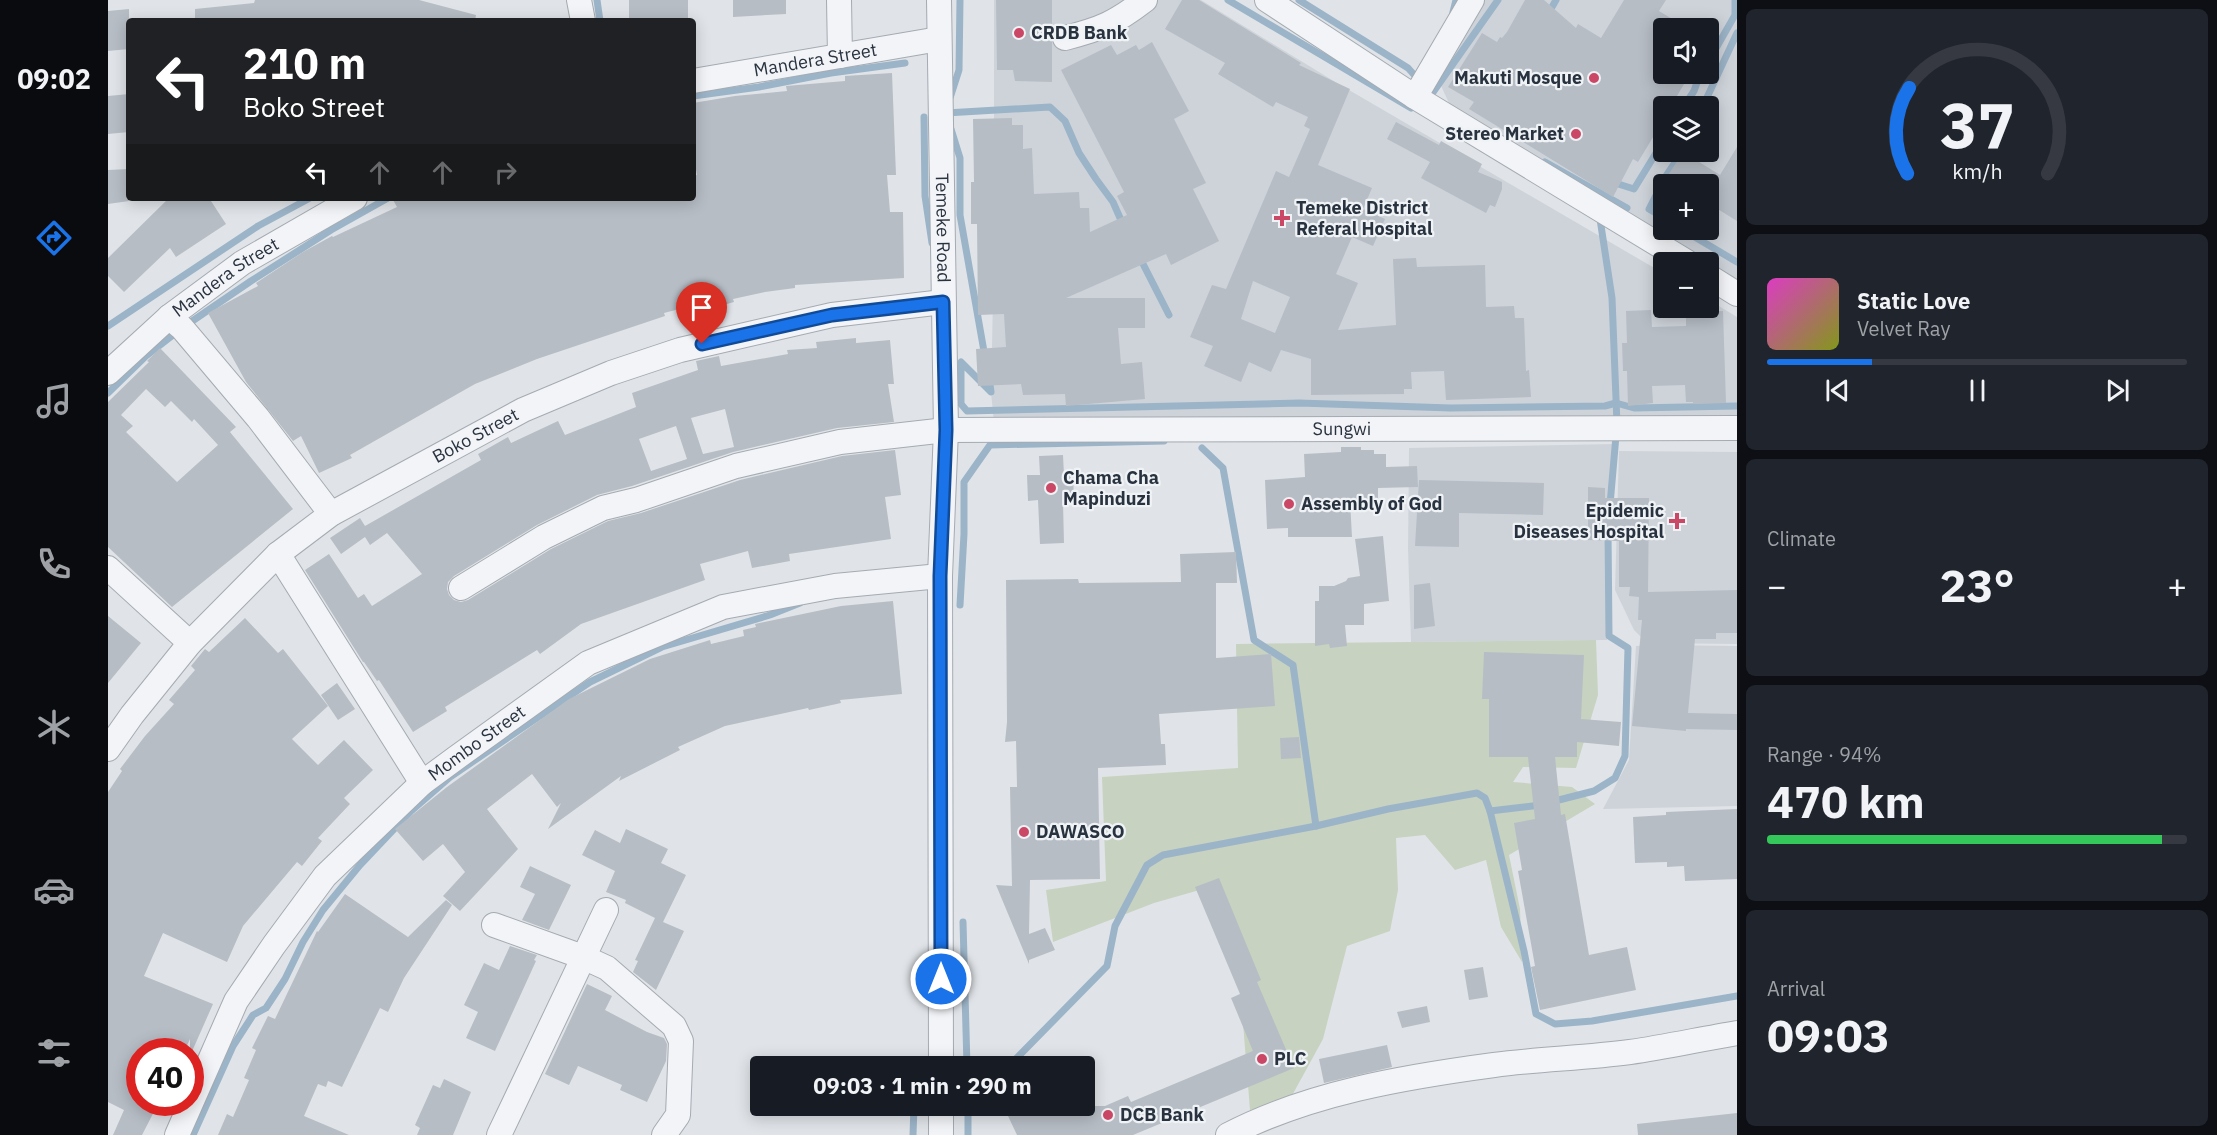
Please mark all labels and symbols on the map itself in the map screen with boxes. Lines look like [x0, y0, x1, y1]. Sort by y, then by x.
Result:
place label: CRDB Bank [1031, 21, 1128, 44]
marker: CRDB Bank [1012, 26, 1026, 40]
street label: Mandera Street [752, 38, 879, 81]
place label: Makuti Mosque [1454, 66, 1582, 89]
marker: Makuti Mosque [1587, 71, 1601, 85]
place label: Stereo Market [1445, 122, 1564, 145]
marker: Stereo Market [1569, 127, 1583, 141]
street label: Temeke Road [931, 173, 956, 283]
place label: Temeke District Referal Hospital [1296, 196, 1433, 240]
marker: Temeke District Referal Hospital [1273, 209, 1291, 227]
street label: Mandera Street [167, 232, 283, 322]
pin [676, 282, 727, 344]
street label: Boko Street [428, 403, 522, 468]
street label: Sungwi [1312, 417, 1371, 440]
place label: Chama Cha Mapinduzi [1063, 466, 1159, 510]
marker: Chama Cha Mapinduzi [1044, 481, 1058, 495]
place label: Assembly of God [1301, 492, 1443, 515]
marker: Assembly of God [1282, 497, 1296, 511]
place label: Epidemic Diseases Hospital [1513, 499, 1665, 543]
marker: Epidemic Diseases Hospital [1668, 512, 1686, 530]
street label: Mombo Street [423, 700, 530, 786]
place label: DAWASCO [1036, 820, 1125, 843]
marker: DAWASCO [1017, 825, 1031, 839]
position arrow [909, 947, 973, 1011]
speed limit sign: 40 [126, 1038, 204, 1116]
place label: PLC [1274, 1047, 1307, 1070]
marker: PLC [1255, 1052, 1269, 1066]
place label: DCB Bank [1120, 1103, 1204, 1126]
marker: DCB Bank [1101, 1108, 1115, 1122]

